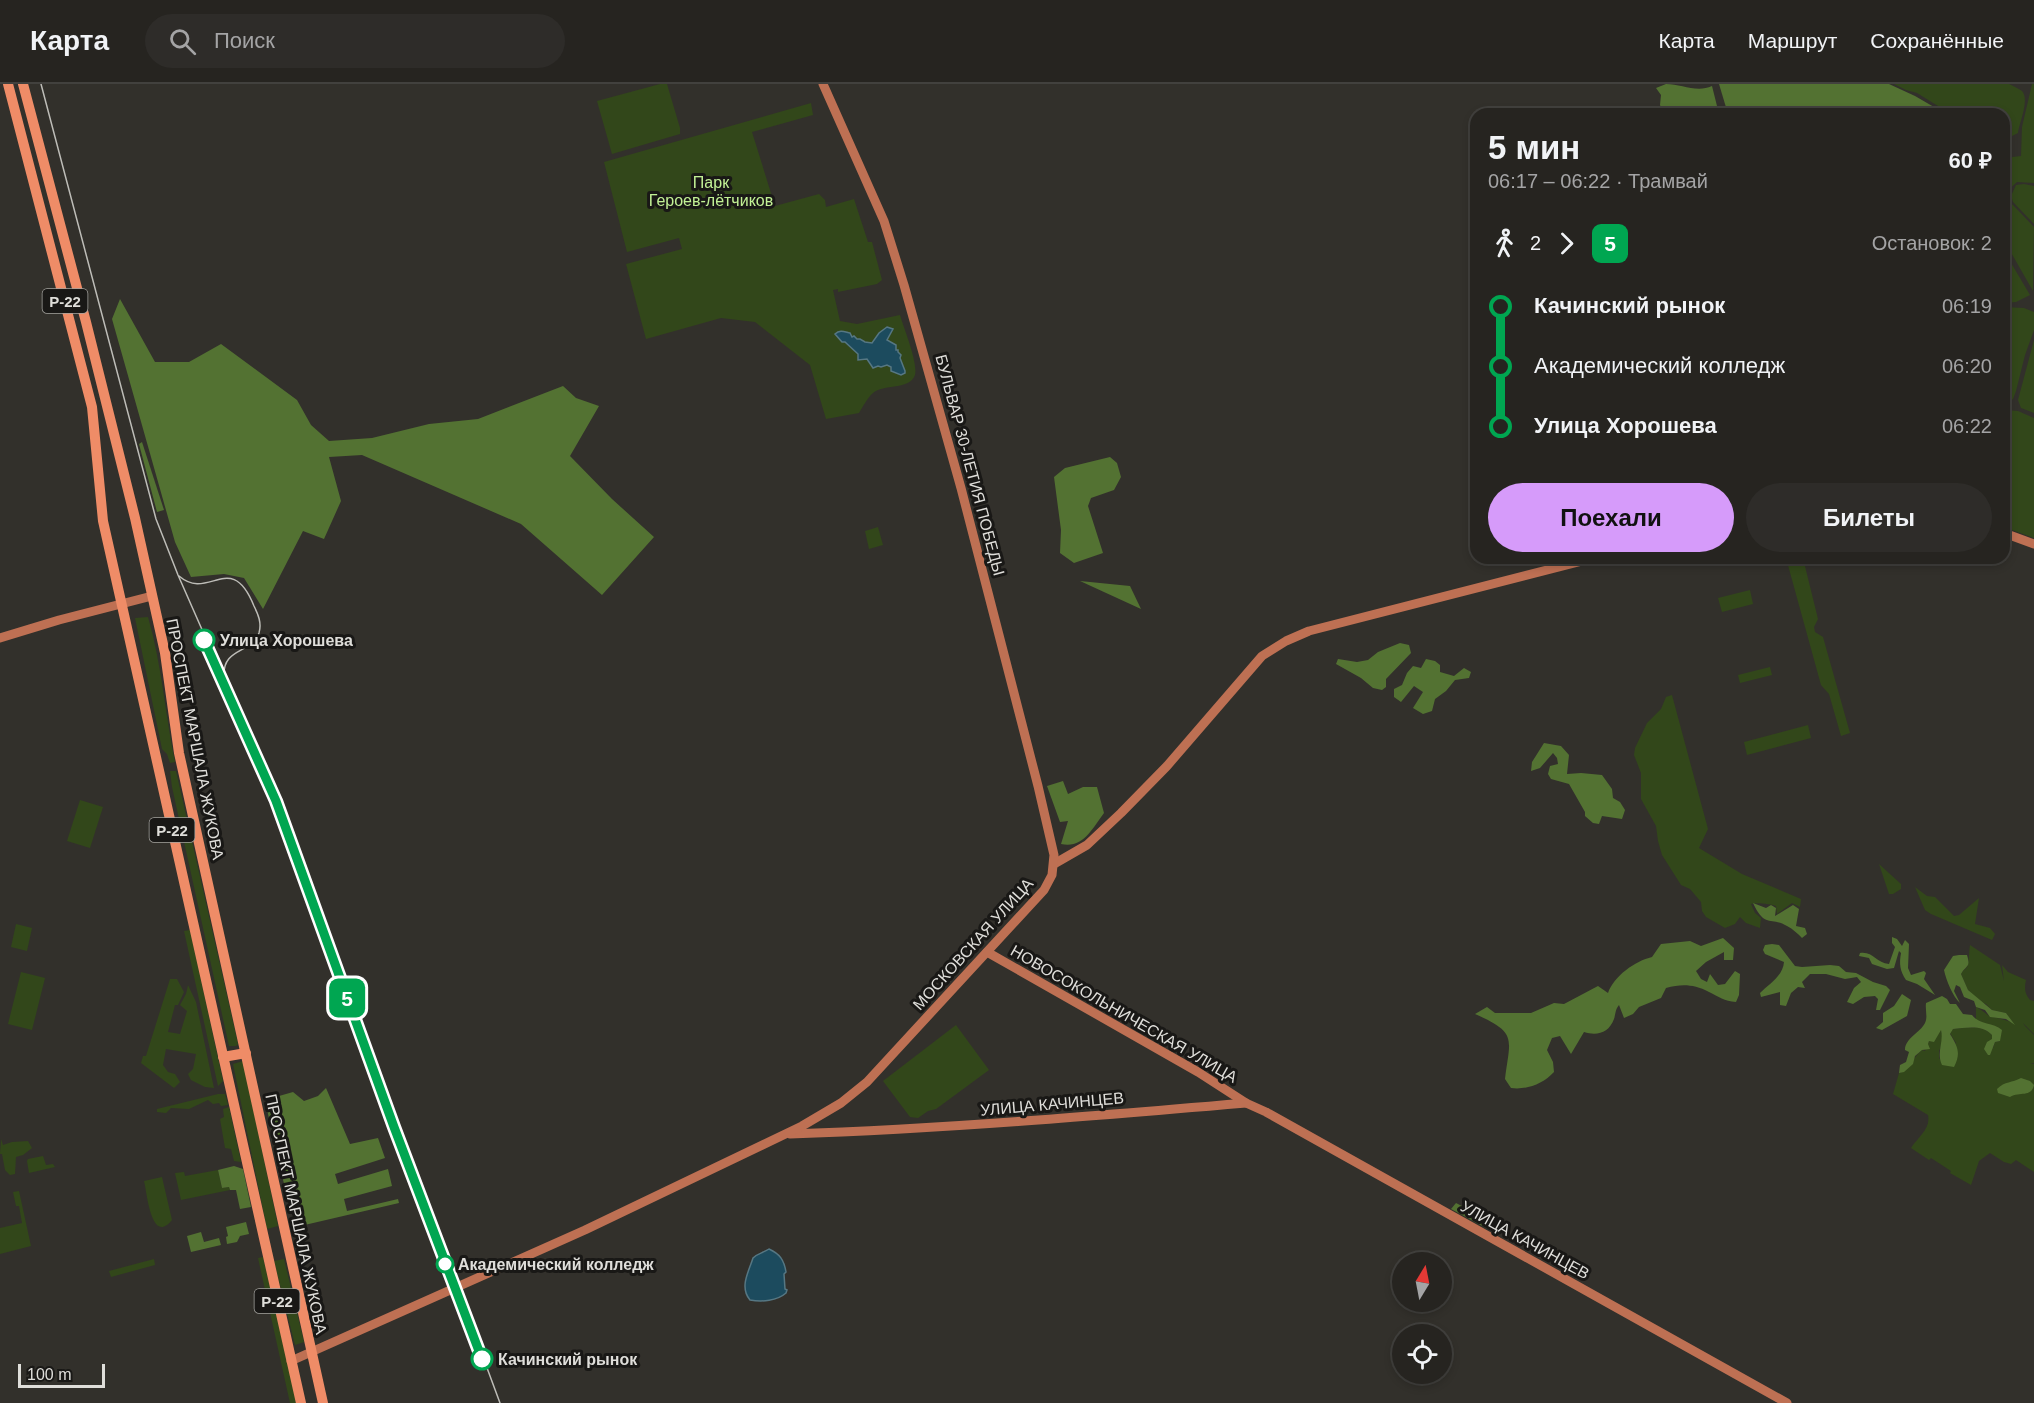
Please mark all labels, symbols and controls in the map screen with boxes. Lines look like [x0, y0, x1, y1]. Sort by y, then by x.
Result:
search box [145, 14, 565, 68]
text: Карта [30, 25, 109, 56]
icon: search [166, 25, 199, 58]
text: Поиск [214, 28, 275, 53]
text: Карта [1659, 29, 1715, 52]
text: Маршрут [1748, 29, 1837, 52]
text: Сохранённые [1870, 29, 2004, 52]
text: 5 мин [1488, 129, 1580, 166]
text: 60 ₽ [1949, 148, 1992, 173]
text: 06:17 – 06:22 · Трамвай [1488, 170, 1708, 192]
park label: Парк Героев-лётчиков [649, 174, 773, 209]
icon: walk [1488, 227, 1521, 260]
icon: forward [1550, 227, 1583, 260]
text: 2 [1530, 232, 1541, 254]
text: 5 [1604, 232, 1616, 255]
text: Остановок: 2 [1872, 232, 1992, 254]
road number: Р-22 [42, 289, 88, 313]
text: Качинский рынок [1534, 293, 1725, 318]
text: 06:19 [1942, 295, 1992, 317]
street label: БУЛЬВАР 30-ЛЕТИЯ ПОБЕДЫ [932, 352, 1008, 578]
text: Академический колледж [1534, 353, 1785, 378]
text: 06:20 [1942, 355, 1992, 377]
text: Улица Хорошева [1534, 413, 1717, 438]
text: 06:22 [1942, 415, 1992, 437]
button: Поехали [1488, 483, 1734, 552]
button: Билеты [1746, 483, 1992, 552]
street label: ПРОСПЕКТ МАРШАЛА ЖУКОВА [163, 617, 227, 861]
marker: Улица Хорошева [193, 629, 215, 651]
place label: Улица Хорошева [220, 632, 353, 649]
road number: Р-22 [150, 818, 195, 842]
street label: МОСКОВСКАЯ УЛИЦА [910, 875, 1037, 1013]
street label: НОВОСОКОЛЬНИЧЕСКАЯ УЛИЦА [1008, 942, 1241, 1086]
line badge: 5 [328, 978, 366, 1018]
text: 5 [341, 987, 353, 1010]
street label: УЛИЦА КАЧИНЦЕВ [979, 1089, 1125, 1119]
street label: ПРОСПЕКТ МАРШАЛА ЖУКОВА [262, 1092, 330, 1336]
street label: УЛИЦА КАЧИНЦЕВ [1458, 1198, 1592, 1282]
north arrow [1392, 1252, 1452, 1312]
map controls [1392, 1252, 1452, 1384]
marker: Академический колледж [436, 1255, 454, 1273]
place label: Академический колледж [458, 1256, 654, 1273]
road number: Р-22 [254, 1289, 300, 1313]
button: locate [1392, 1324, 1452, 1384]
marker: Качинский рынок [471, 1348, 493, 1370]
place label: Качинский рынок [498, 1351, 638, 1368]
scale bar [18, 1361, 105, 1388]
text: 100 m [27, 1366, 71, 1383]

